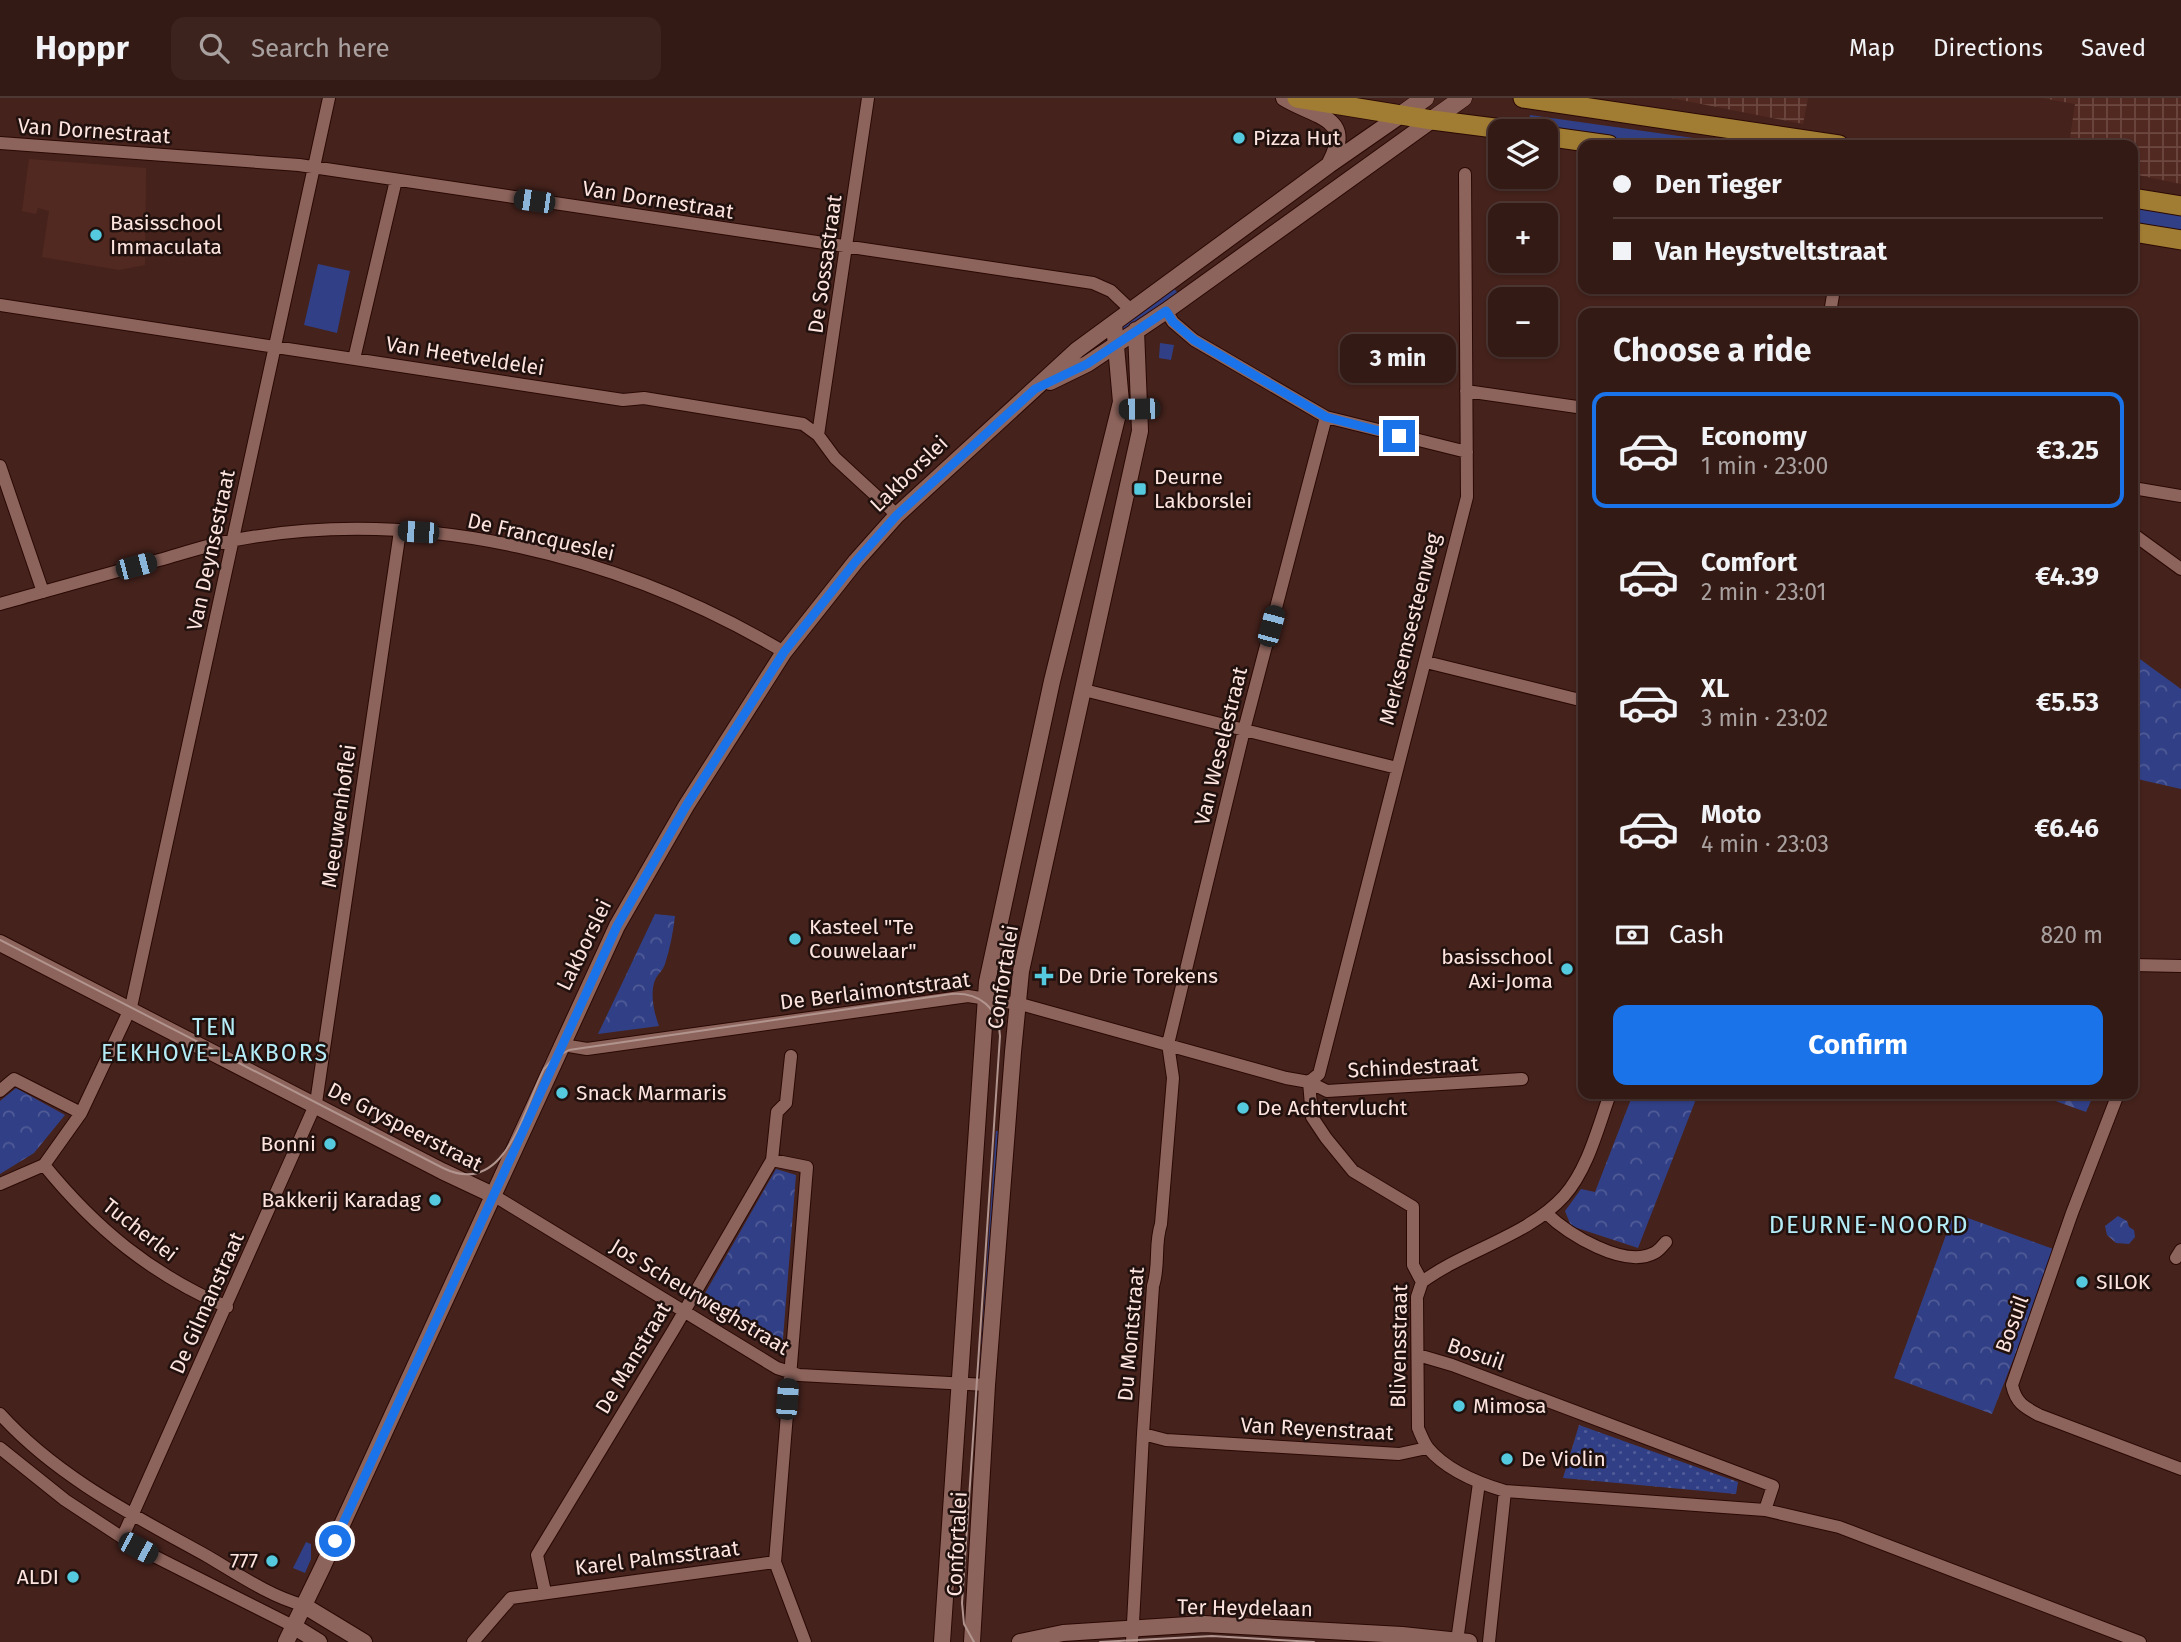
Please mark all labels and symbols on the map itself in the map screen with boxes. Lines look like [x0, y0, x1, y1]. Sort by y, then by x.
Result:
street label: Van Dornestraat [17, 113, 172, 149]
place label: Pizza Hut [1253, 125, 1341, 151]
marker: Pizza Hut [1231, 130, 1247, 146]
street label: Van Dornestraat [580, 175, 736, 225]
car [512, 188, 557, 214]
street label: De Sossastraat [802, 193, 848, 335]
place label: Basisschool Immaculata [110, 210, 222, 260]
marker: Basisschool Immaculata [88, 227, 104, 243]
street label: Van Heetveldelei [384, 331, 546, 381]
callout: 3 min [1341, 334, 1457, 384]
car [1118, 398, 1161, 420]
route end [1383, 420, 1415, 452]
street label: Lakborslei [865, 431, 953, 517]
place label: Deurne Lakborslei [1154, 464, 1252, 514]
street label: Van Deynsestraat [181, 467, 241, 633]
marker: Deurne Lakborslei [1132, 481, 1148, 497]
street label: De Francqueslei [465, 507, 617, 567]
car [397, 520, 440, 544]
street label: Merksemsesteenweg [1374, 530, 1446, 728]
car [113, 550, 160, 582]
car [1256, 603, 1287, 649]
street label: Van Weselestraat [1189, 664, 1253, 828]
street label: Meeuwenhoflei [316, 743, 362, 889]
street label: Lakborslei [551, 895, 617, 995]
place label: Kasteel "Te Couwelaar" [809, 914, 917, 964]
street label: Confortalei [982, 923, 1024, 1031]
marker: Kasteel "Te Couwelaar" [787, 931, 803, 947]
place label: basisschool Axi-Joma [1441, 944, 1553, 994]
marker: basisschool Axi-Joma [1559, 961, 1575, 977]
place label: De Drie Torekens [1058, 963, 1218, 989]
street label: De Berlaimontstraat [778, 966, 972, 1016]
marker: De Drie Torekens [1036, 968, 1052, 984]
district label: TEN EEKHOVE-LAKBORS [101, 1013, 329, 1067]
street label: Schindestraat [1347, 1051, 1480, 1083]
street label: De Gryspeerstraat [323, 1077, 487, 1177]
place label: Snack Marmaris [576, 1080, 727, 1106]
marker: Snack Marmaris [554, 1085, 570, 1101]
place label: De Achtervlucht [1257, 1095, 1408, 1121]
marker: De Achtervlucht [1235, 1100, 1251, 1116]
place label: Bonni [260, 1131, 316, 1157]
marker: Bonni [322, 1136, 338, 1152]
place label: Bakkerij Karadag [261, 1187, 421, 1213]
marker: Bakkerij Karadag [427, 1192, 443, 1208]
street label: Tucherlei [97, 1193, 183, 1267]
district label: DEURNE-NOORD [1769, 1211, 1969, 1239]
street label: De Gilmanstraat [164, 1228, 250, 1378]
street label: Jos Scheurweghstraat [606, 1233, 795, 1361]
street label: Du Montstraat [1112, 1265, 1150, 1402]
place label: SILOK [2096, 1269, 2151, 1295]
marker: SILOK [2074, 1274, 2090, 1290]
street label: Blivensstraat [1385, 1284, 1413, 1408]
street label: Bosuil [1990, 1292, 2034, 1356]
street label: De Manstraat [589, 1297, 677, 1419]
street label: Bosuil [1444, 1332, 1508, 1376]
car [776, 1377, 799, 1421]
place label: Mimosa [1473, 1393, 1547, 1419]
marker: Mimosa [1451, 1398, 1467, 1414]
street label: Van Reyenstraat [1240, 1412, 1394, 1446]
place label: De Violin [1521, 1446, 1606, 1472]
marker: De Violin [1499, 1451, 1515, 1467]
street label: Confortalei [941, 1491, 973, 1597]
route start [319, 1525, 351, 1557]
car [115, 1529, 162, 1567]
street label: Karel Palmsstraat [573, 1535, 741, 1581]
place label: 777 [230, 1548, 258, 1574]
marker: 777 [264, 1553, 280, 1569]
place label: ALDI [17, 1564, 59, 1590]
marker: ALDI [65, 1569, 81, 1585]
street label: Ter Heydelaan [1177, 1594, 1313, 1622]

